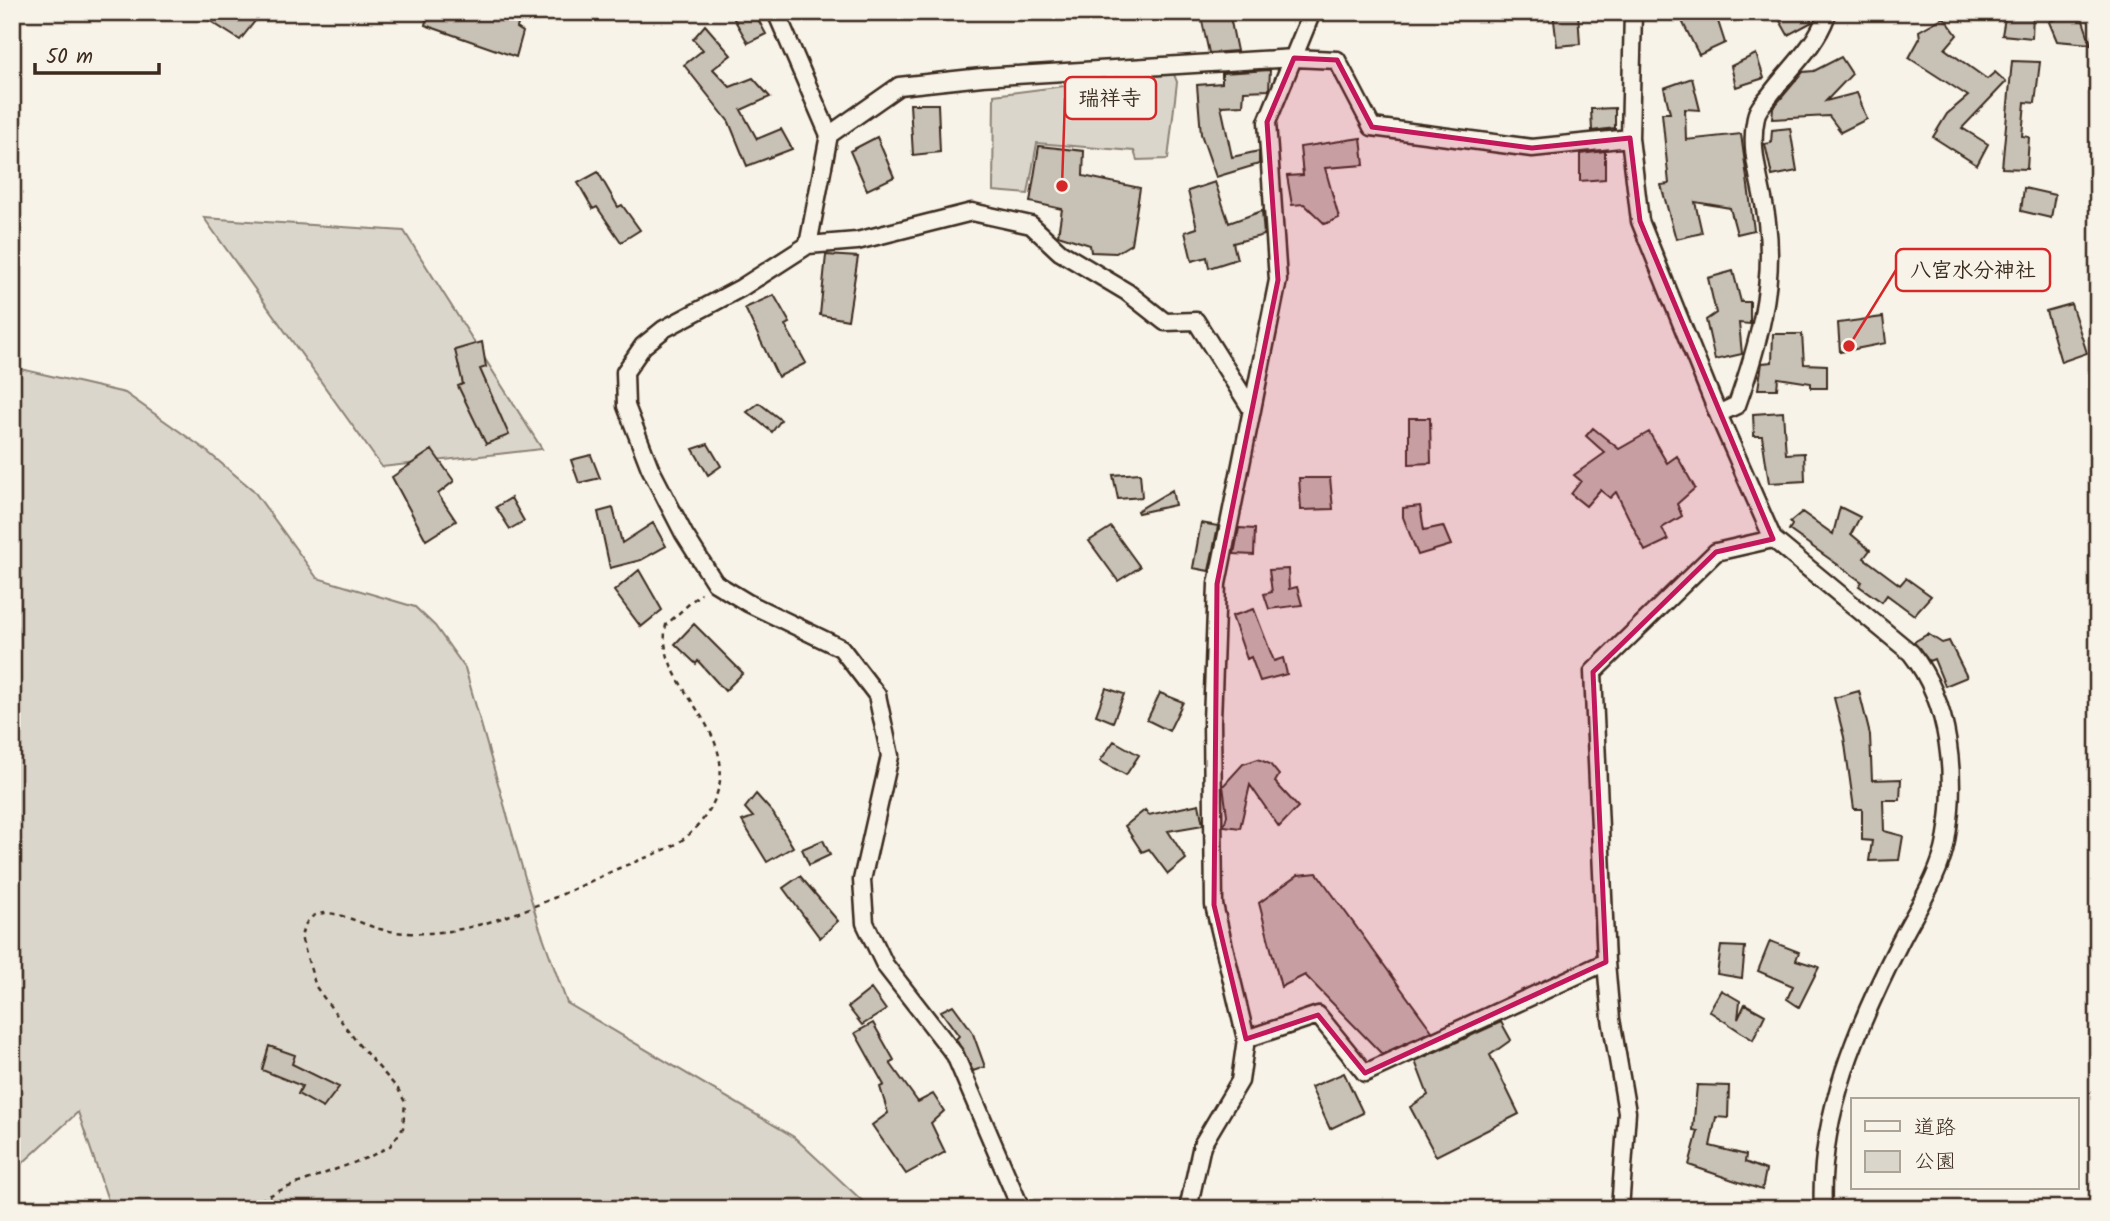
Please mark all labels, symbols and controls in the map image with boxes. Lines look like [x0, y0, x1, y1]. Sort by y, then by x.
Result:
scale bar [35, 32, 159, 76]
text: 50 m [46, 41, 93, 74]
callout: 瑞祥寺 [1065, 77, 1156, 119]
text: 瑞祥寺 [1079, 83, 1142, 116]
callout: 八宮水分神社 [1896, 249, 2050, 291]
text: 八宮水分神社 [1910, 255, 2036, 288]
legend [1851, 1098, 2078, 1190]
text: 道路 [1914, 1112, 1956, 1145]
text: 公園 [1914, 1146, 1956, 1179]

